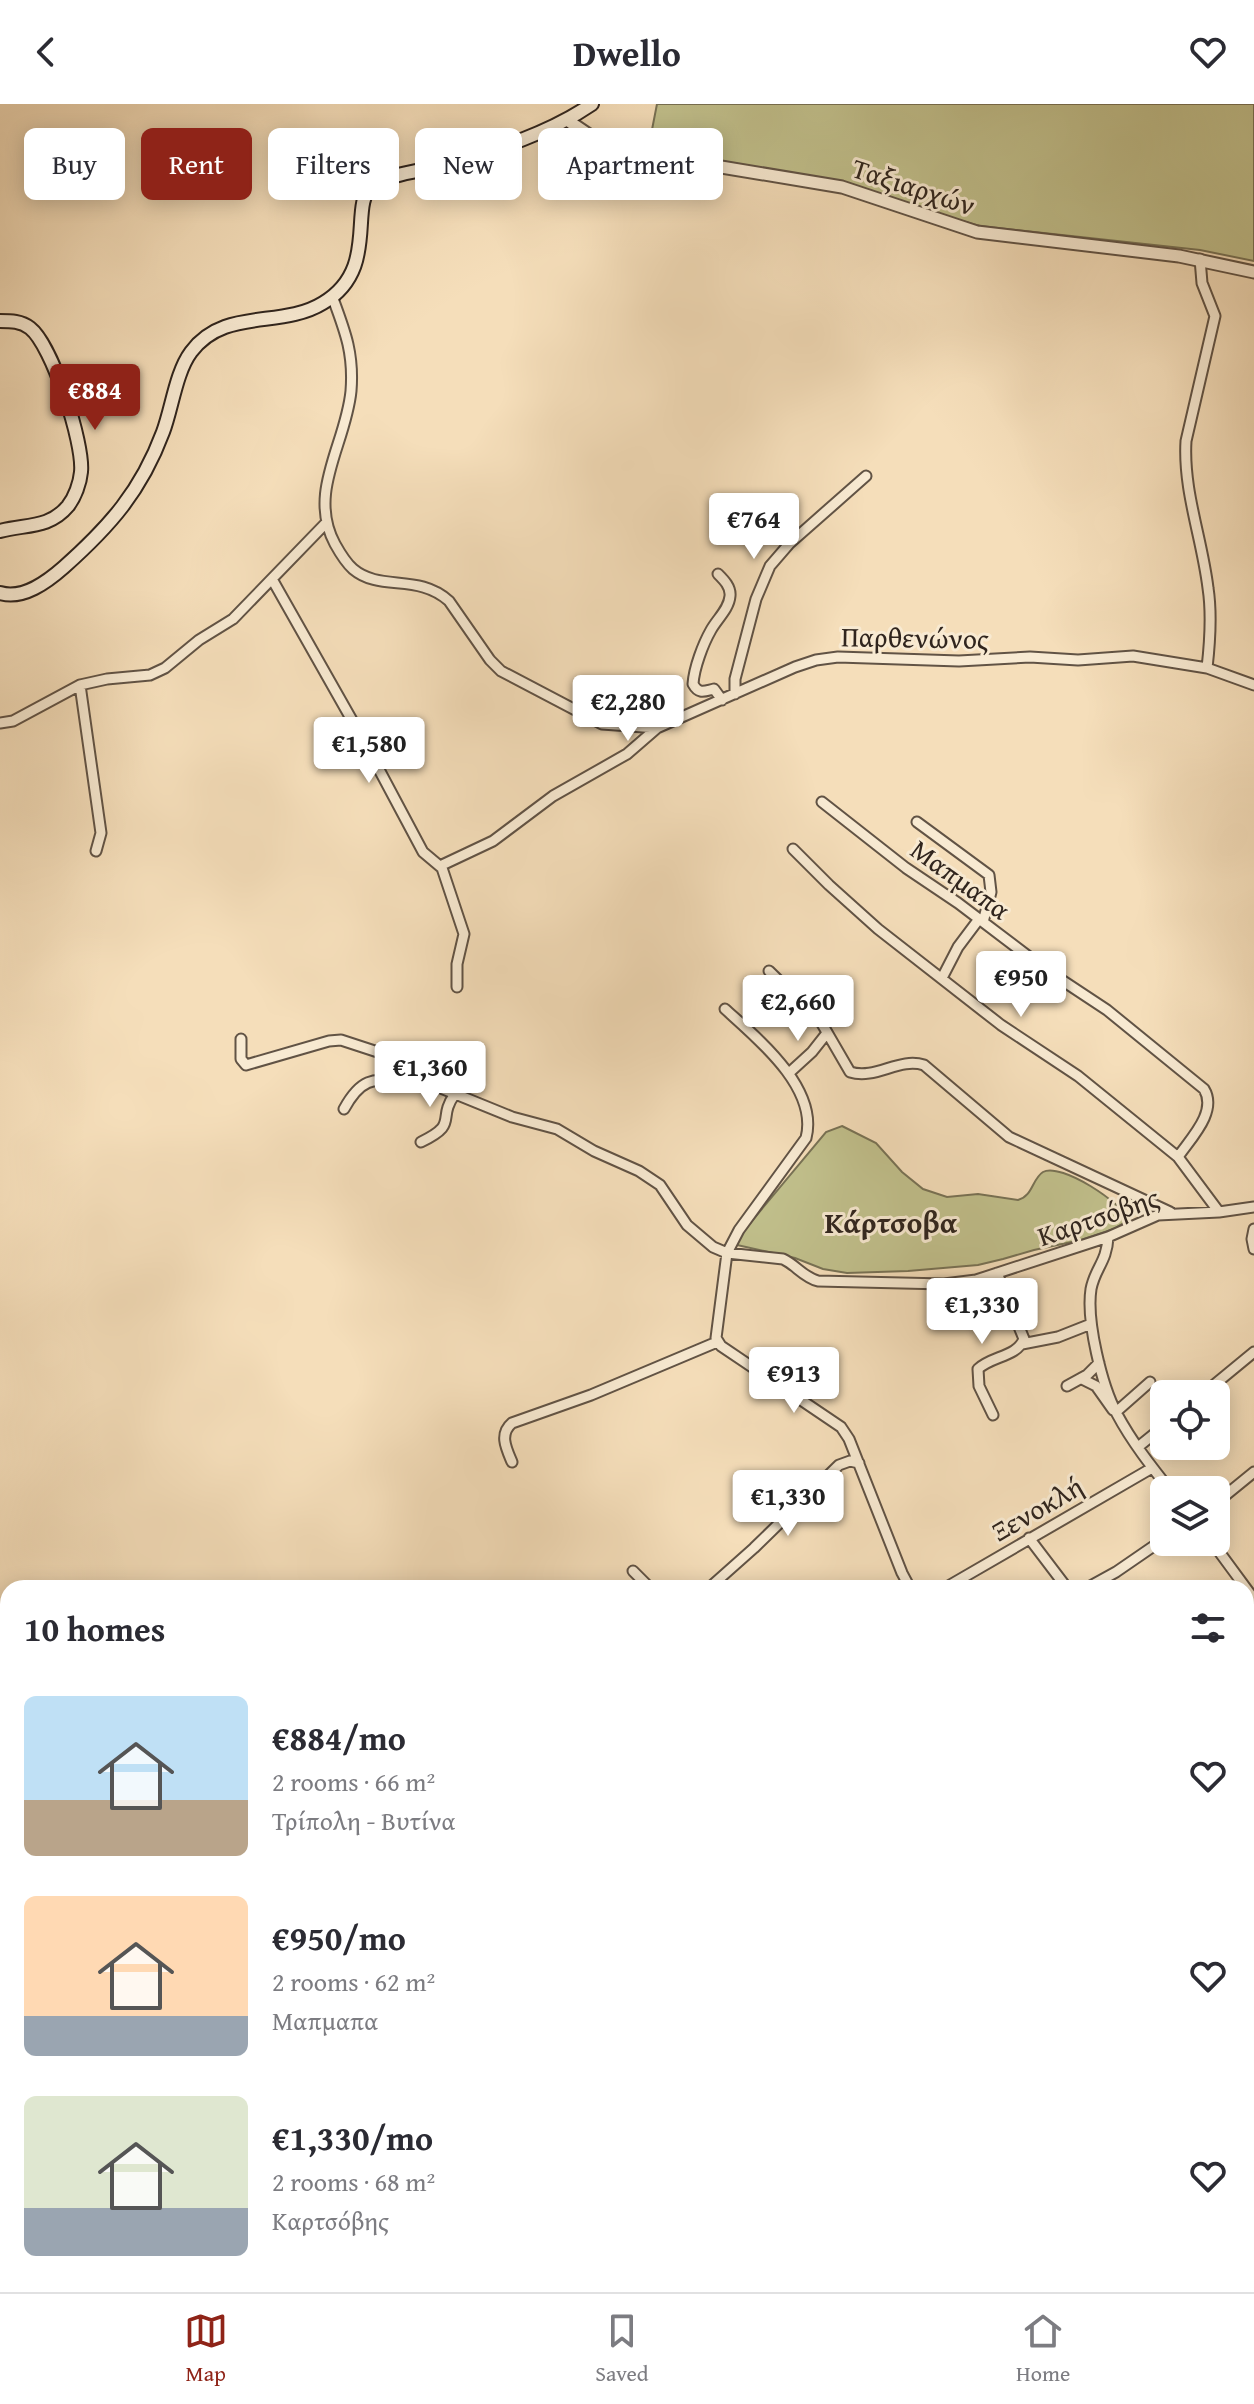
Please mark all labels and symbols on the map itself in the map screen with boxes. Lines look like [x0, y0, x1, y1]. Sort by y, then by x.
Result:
street label: Ταξιαρχών [847, 147, 981, 225]
pin: €884 [48, 364, 142, 432]
pin: €764 [707, 493, 801, 561]
street label: Παρθενώνος [841, 615, 989, 659]
pin: €2,280 [563, 675, 693, 743]
pin: €1,580 [304, 717, 434, 785]
street label: Μαπμαπα [903, 829, 1019, 929]
pin: €950 [974, 951, 1068, 1019]
pin: €2,660 [733, 975, 863, 1043]
pin: €1,360 [365, 1041, 495, 1109]
street label: Καρτσόβης [1032, 1176, 1164, 1256]
district label: Κάρτσοβα [824, 1200, 958, 1244]
pin: €1,330 [917, 1278, 1047, 1346]
pin: €913 [747, 1347, 841, 1415]
street label: Ξενοκλή [983, 1465, 1091, 1551]
pin: €1,330 [723, 1470, 853, 1538]

